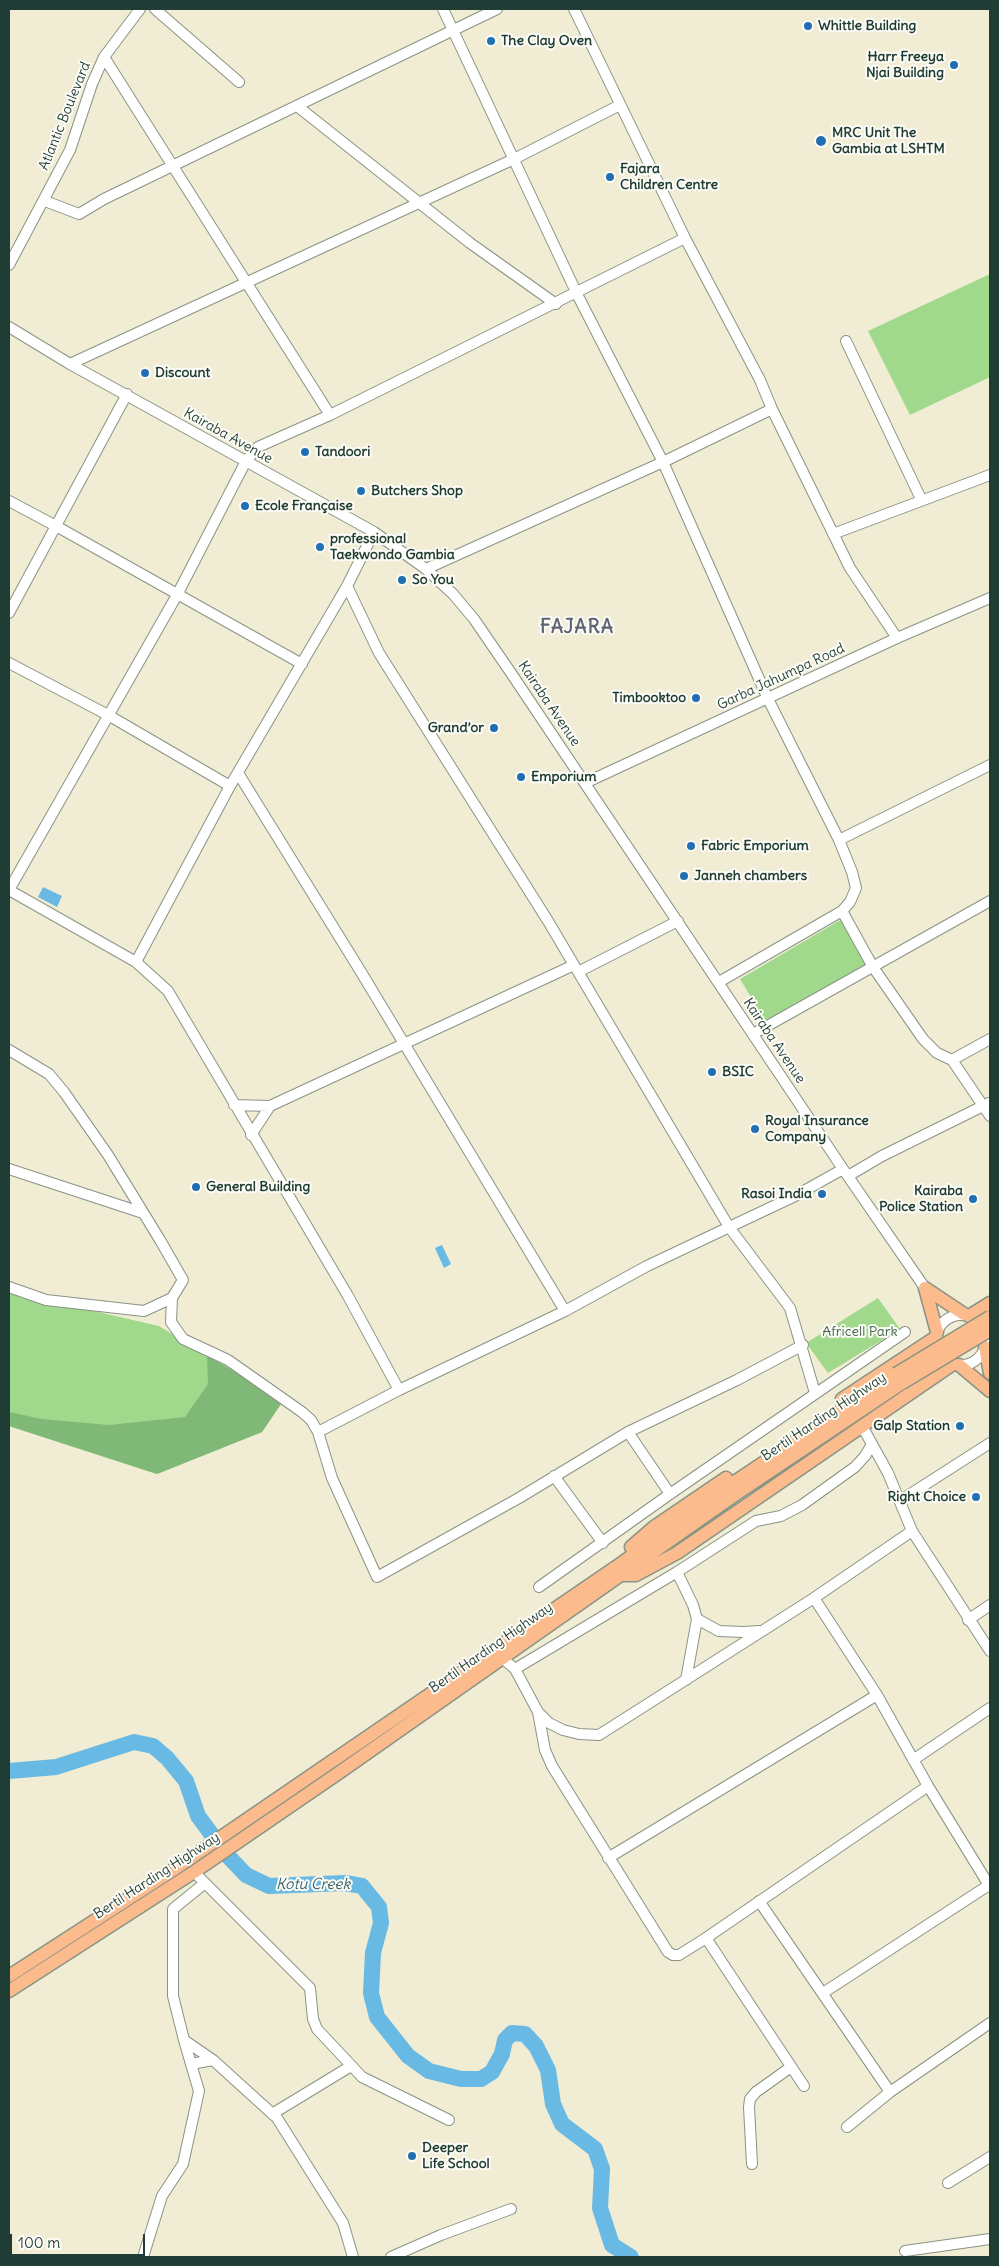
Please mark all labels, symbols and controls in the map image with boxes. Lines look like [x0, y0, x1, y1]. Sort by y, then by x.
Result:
place label: Whittle Building [818, 18, 916, 34]
marker: Whittle Building [802, 20, 814, 32]
place label: The Clay Oven [501, 33, 592, 49]
marker: The Clay Oven [485, 35, 497, 47]
place label: Harr Freeya Njai Building [866, 49, 944, 82]
street label: Atlantic Boulevard [36, 59, 94, 173]
marker: Harr Freeya Njai Building [948, 59, 960, 71]
place label: MRC Unit The Gambia at LSHTM [832, 125, 945, 158]
marker: MRC Unit The Gambia at LSHTM [814, 134, 828, 148]
place label: Fajara Children Centre [620, 161, 718, 193]
marker: Fajara Children Centre [604, 171, 616, 183]
place label: Discount [155, 365, 210, 381]
marker: Discount [139, 367, 151, 379]
street label: Kairaba Avenue [181, 405, 275, 467]
place label: Tandoori [315, 444, 370, 460]
marker: Tandoori [299, 446, 311, 458]
place label: Butchers Shop [371, 483, 463, 499]
marker: Butchers Shop [355, 485, 367, 497]
place label: Ecole Française [255, 498, 353, 514]
marker: Ecole Française [239, 500, 251, 512]
place label: professional Taekwondo Gambia [330, 531, 455, 564]
marker: professional Taekwondo Gambia [314, 541, 326, 553]
place label: So You [412, 572, 454, 588]
marker: So You [396, 574, 408, 586]
district label: FAJARA [539, 617, 615, 639]
street label: Garba Jahumpa Road [715, 640, 847, 714]
street label: Kairaba Avenue [514, 658, 584, 750]
place label: Timbooktoo [612, 690, 686, 706]
marker: Timbooktoo [690, 692, 702, 704]
place label: Grand’or [428, 720, 484, 736]
marker: Grand’or [488, 722, 500, 734]
place label: Emporium [531, 769, 597, 785]
marker: Emporium [515, 771, 527, 783]
place label: Fabric Emporium [701, 838, 809, 854]
marker: Fabric Emporium [685, 840, 697, 852]
place label: Janneh chambers [694, 868, 807, 884]
marker: Janneh chambers [678, 870, 690, 882]
street label: Kairaba Avenue [739, 995, 809, 1087]
place label: BSIC [722, 1064, 754, 1080]
marker: BSIC [706, 1066, 718, 1078]
place label: Royal Insurance Company [765, 1113, 869, 1146]
marker: Royal Insurance Company [749, 1123, 761, 1135]
place label: General Building [206, 1179, 310, 1195]
marker: General Building [190, 1181, 202, 1193]
place label: Kairaba Police Station [879, 1183, 963, 1216]
place label: Rasoi India [741, 1186, 812, 1202]
marker: Rasoi India [816, 1188, 828, 1200]
marker: Kairaba Police Station [967, 1193, 979, 1205]
park label: Africell Park [822, 1324, 898, 1340]
street label: Bertil Harding Highway [758, 1369, 890, 1465]
place label: Galp Station [873, 1418, 950, 1434]
marker: Galp Station [954, 1420, 966, 1432]
place label: Right Choice [887, 1489, 966, 1505]
marker: Right Choice [970, 1491, 982, 1503]
street label: Bertil Harding Highway [426, 1599, 556, 1697]
street label: Bertil Harding Highway [91, 1829, 223, 1923]
water label: Kotu Creek [276, 1876, 350, 1894]
place label: Deeper Life School [422, 2140, 490, 2172]
marker: Deeper Life School [406, 2150, 418, 2162]
scale bar [12, 2224, 148, 2256]
text: 100 m [18, 2233, 60, 2252]

